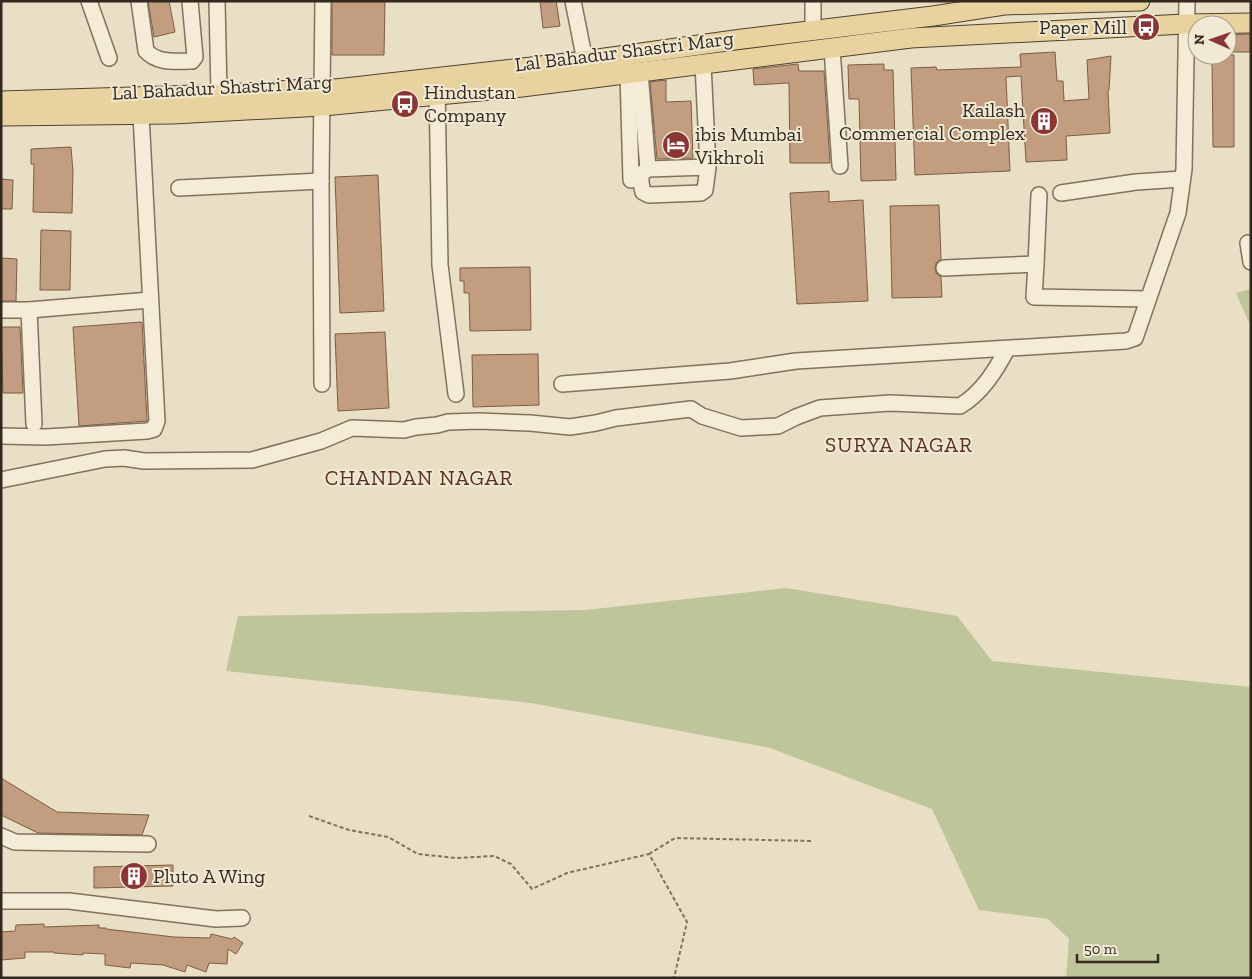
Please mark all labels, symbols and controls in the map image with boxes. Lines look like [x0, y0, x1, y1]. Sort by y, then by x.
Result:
bus stop icon: Paper Mill [1131, 12, 1161, 42]
place label: Paper Mill [1039, 15, 1127, 39]
north arrow [1187, 15, 1237, 65]
street label: Lal Bahadur Shastri Marg [513, 26, 735, 76]
text: N [1191, 34, 1208, 45]
street label: Lal Bahadur Shastri Marg [111, 69, 333, 105]
place label: Hindustan Company [424, 80, 516, 127]
bus stop icon: Hindustan Company [390, 89, 420, 119]
place label: Kailash Commercial Complex [839, 98, 1026, 145]
building icon: Kailash Commercial Complex [1029, 106, 1059, 136]
place label: ibis Mumbai Vikhroli [694, 122, 802, 169]
hotel icon: ibis Mumbai Vikhroli [661, 130, 691, 160]
district label: SURYA NAGAR [825, 432, 973, 457]
district label: CHANDAN NAGAR [325, 465, 513, 490]
building icon: Pluto A Wing [119, 861, 149, 891]
place label: Pluto A Wing [153, 864, 265, 888]
scale bar [1077, 932, 1158, 964]
text: 50 m [1084, 940, 1117, 958]

